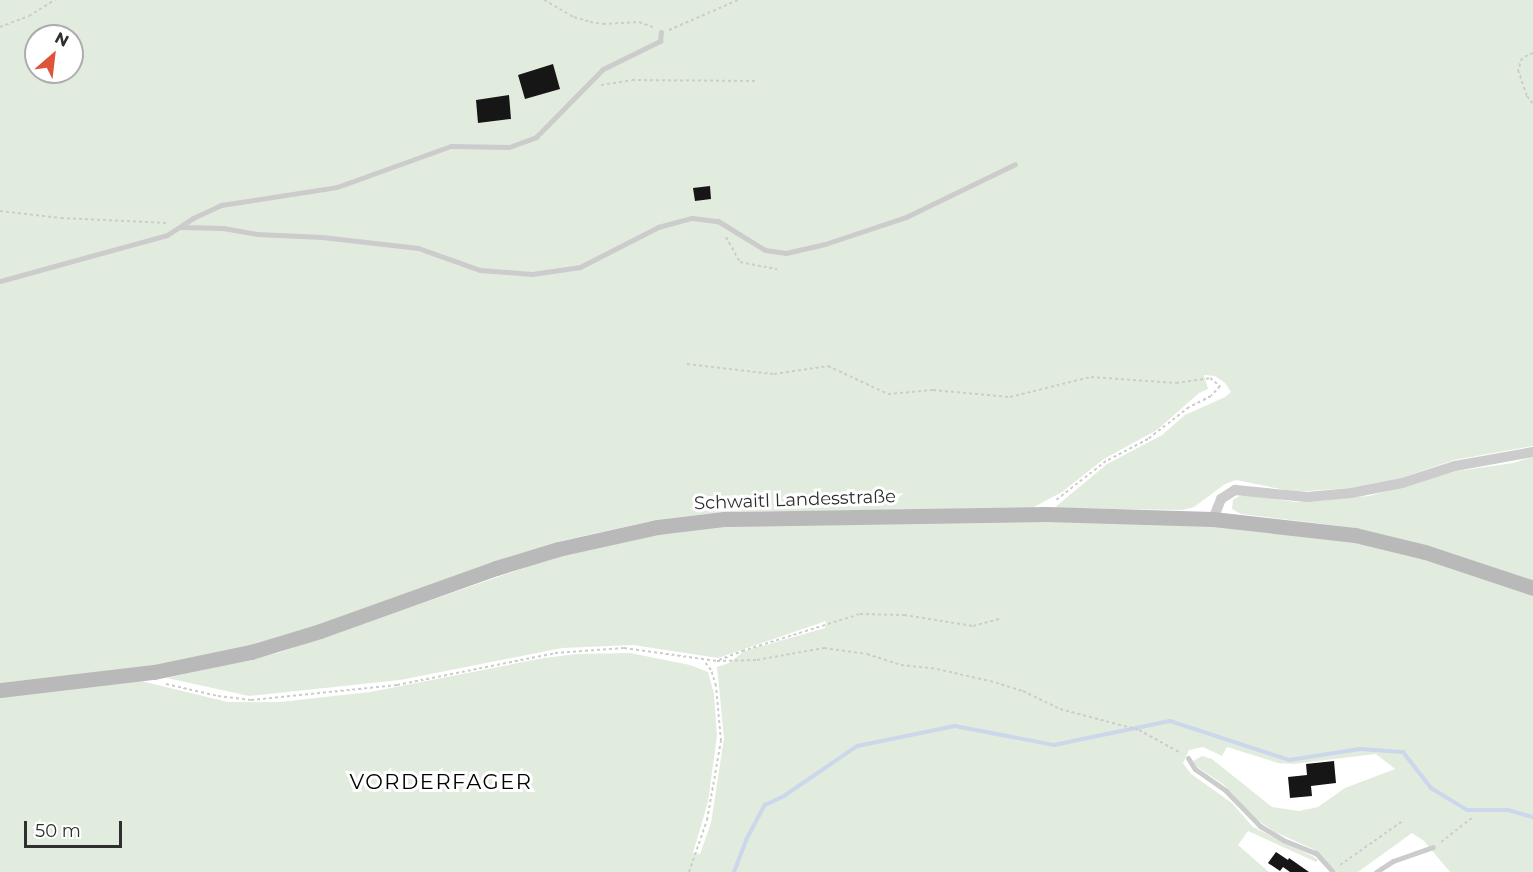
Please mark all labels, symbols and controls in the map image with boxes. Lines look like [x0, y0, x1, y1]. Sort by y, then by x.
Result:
north arrow [24, 24, 84, 84]
text: N [52, 28, 72, 51]
street label: Schwaitl Landesstraße [694, 486, 896, 514]
district label: VORDERFAGER [349, 769, 533, 795]
scale bar [27, 809, 124, 847]
text: 50 m [35, 820, 81, 842]

